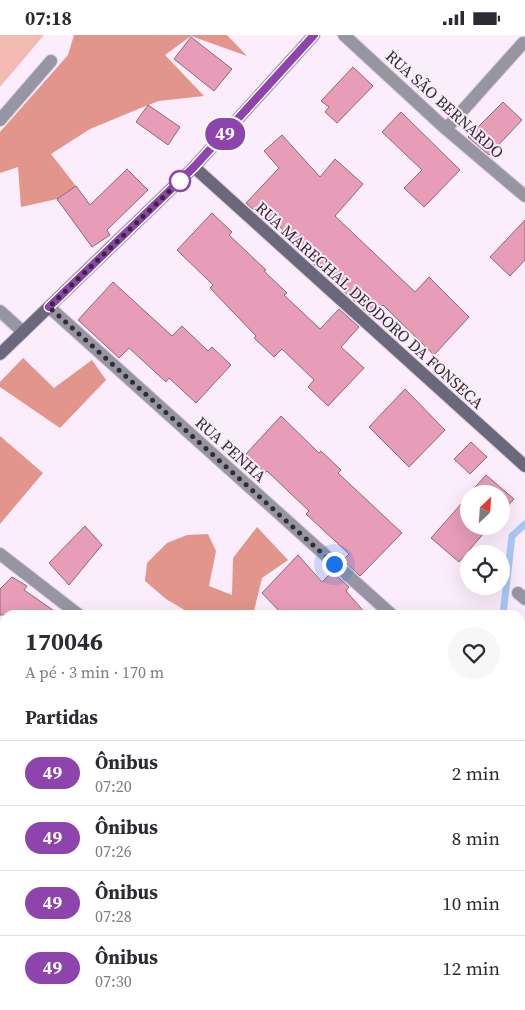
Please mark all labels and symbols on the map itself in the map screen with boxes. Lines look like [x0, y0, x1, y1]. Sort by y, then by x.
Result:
street label: RUA SÃO BERNARDO [381, 45, 509, 163]
line badge: 49 [202, 118, 248, 150]
unlabelled marker [169, 170, 191, 192]
street label: RUA MARECHAL DEODORO DA FONSECA [251, 196, 489, 414]
street label: RUA PENHA [191, 411, 271, 487]
north arrow [460, 485, 510, 535]
your location [322, 552, 347, 577]

